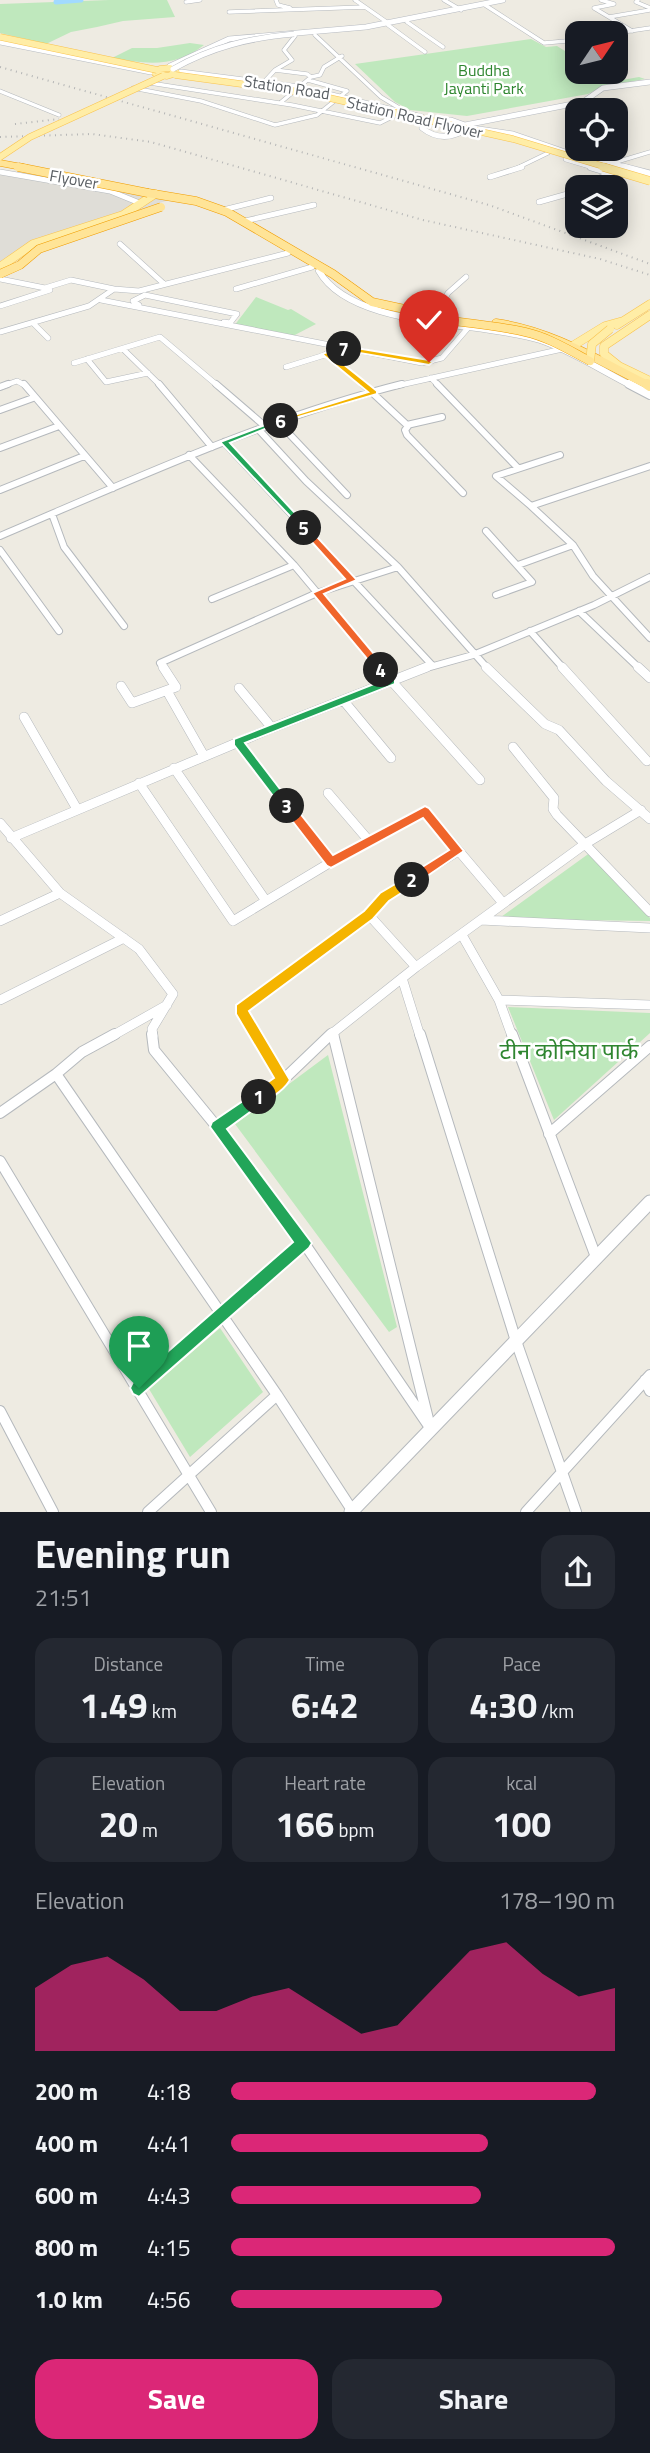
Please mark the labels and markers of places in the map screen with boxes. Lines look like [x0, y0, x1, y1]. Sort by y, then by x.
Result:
pin [399, 290, 459, 362]
pin: 7 [326, 332, 362, 366]
pin: 6 [264, 404, 298, 438]
pin: 5 [286, 510, 322, 546]
pin: 4 [364, 652, 398, 688]
pin: 3 [270, 788, 304, 824]
pin: 2 [394, 862, 430, 898]
pin: 1 [242, 1080, 276, 1114]
pin [109, 1316, 169, 1388]

